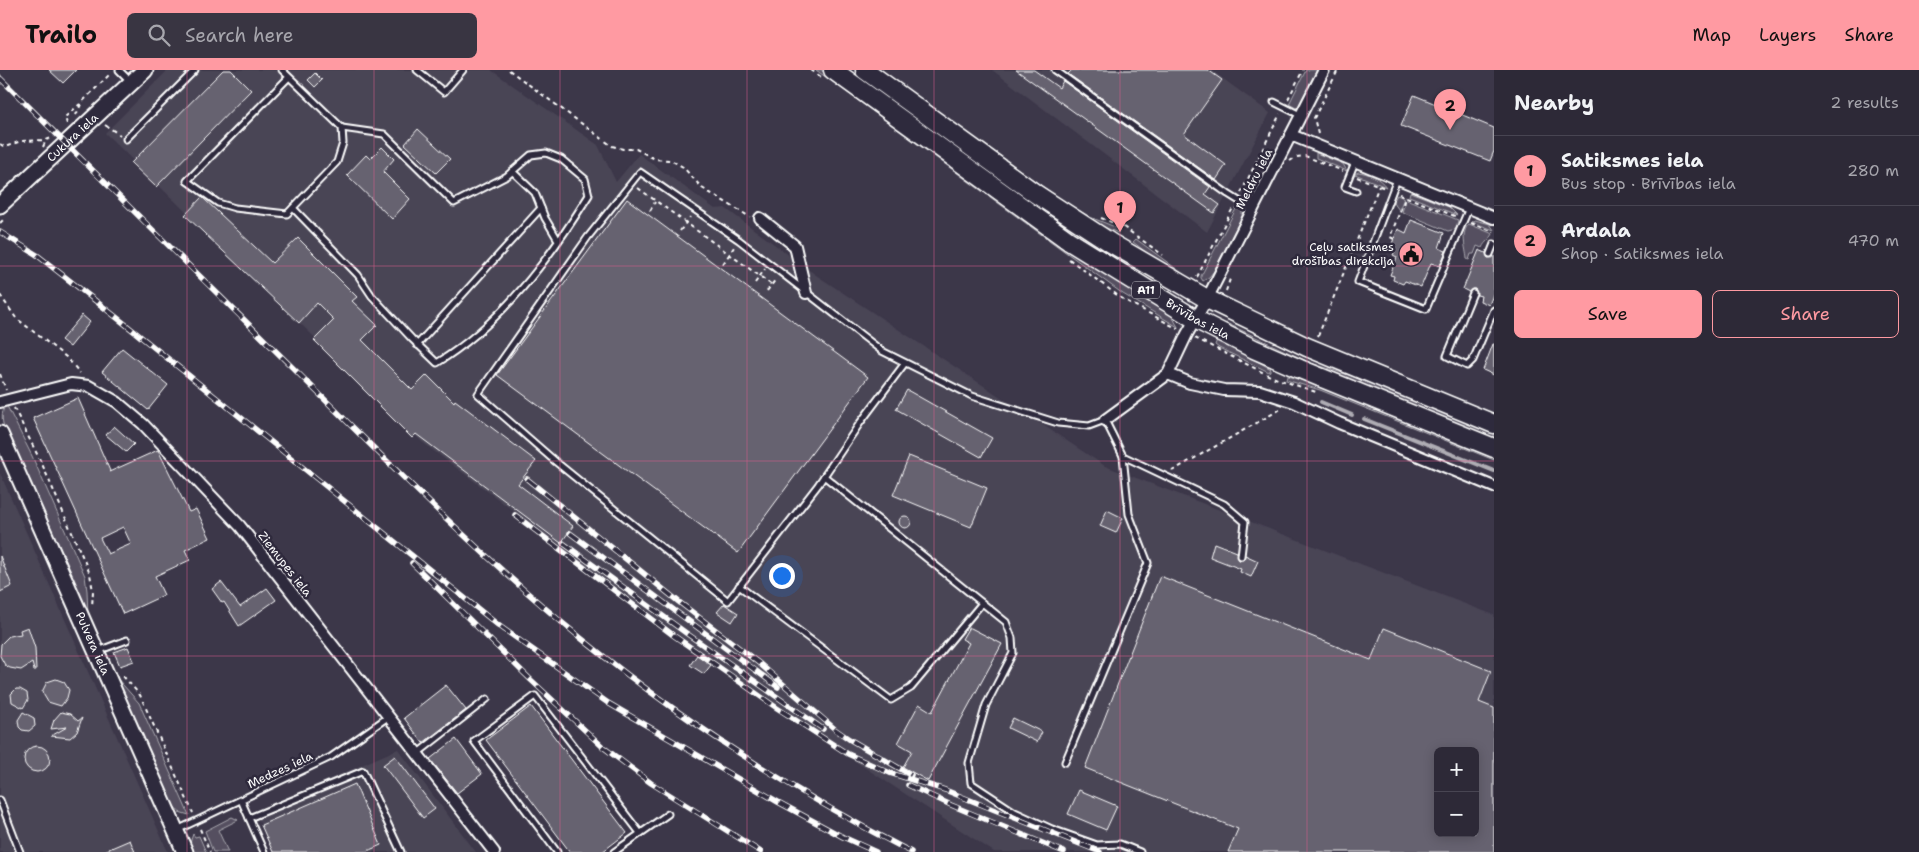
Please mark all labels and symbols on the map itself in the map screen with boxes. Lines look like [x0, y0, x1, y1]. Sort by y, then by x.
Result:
pin: 2 [1434, 89, 1466, 130]
street label: Cukura iela [43, 109, 102, 165]
street label: Meldru iela [1232, 145, 1276, 212]
pin: 1 [1104, 191, 1136, 232]
place label: Ceļu satiksmes drošības direkcija [1292, 239, 1395, 269]
public building icon: Ceļu satiksmes drošības direkcija [1398, 241, 1424, 267]
road number: A11 [1132, 282, 1160, 298]
street label: Brīvības iela [1163, 295, 1233, 344]
street label: Ziemupes iela [255, 528, 316, 600]
your location [769, 563, 795, 589]
street label: Pulvera iela [72, 609, 114, 678]
street label: Medzes iela [245, 748, 316, 792]

